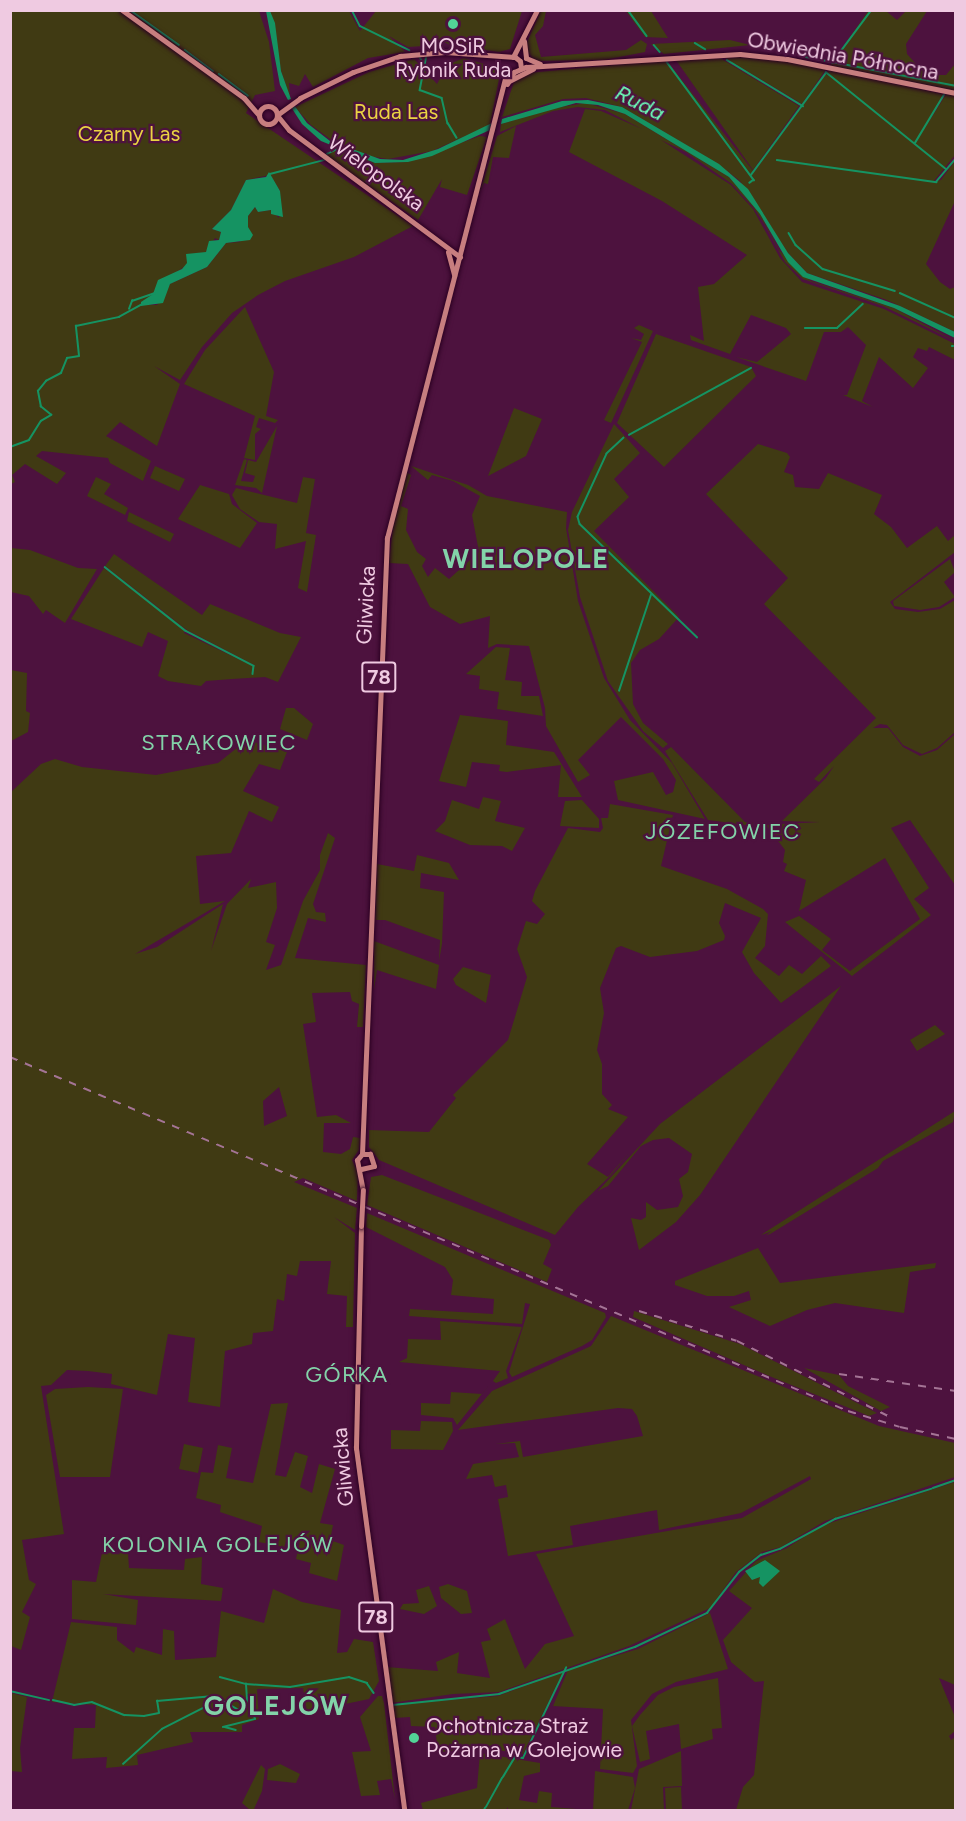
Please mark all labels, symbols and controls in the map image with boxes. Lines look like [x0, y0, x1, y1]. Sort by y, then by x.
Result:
marker: MOSiR Rybnik Ruda [446, 17, 460, 31]
street label: Obwiednia Północna [745, 27, 941, 85]
place label: MOSiR Rybnik Ruda [395, 33, 511, 83]
water label: Ruda [611, 79, 669, 127]
park label: Ruda Las [354, 99, 438, 125]
park label: Czarny Las [78, 121, 180, 147]
street label: Wielopolska [323, 130, 429, 216]
district label: WIELOPOLE [442, 543, 610, 575]
street label: Gliwicka [351, 565, 381, 645]
road number: 78 [361, 660, 397, 694]
district label: STRĄKOWIEC [141, 730, 297, 756]
district label: JÓZEFOWIEC [645, 819, 801, 845]
district label: GÓRKA [305, 1362, 389, 1388]
street label: Gliwicka [327, 1427, 359, 1507]
district label: KOLONIA GOLEJÓW [102, 1532, 334, 1558]
road number: 78 [358, 1600, 394, 1634]
district label: GOLEJÓW [204, 1690, 348, 1722]
place label: Ochotnicza Straż Pożarna w Golejowie [426, 1713, 622, 1763]
marker: Ochotnicza Straż Pożarna w Golejowie [407, 1731, 421, 1745]

